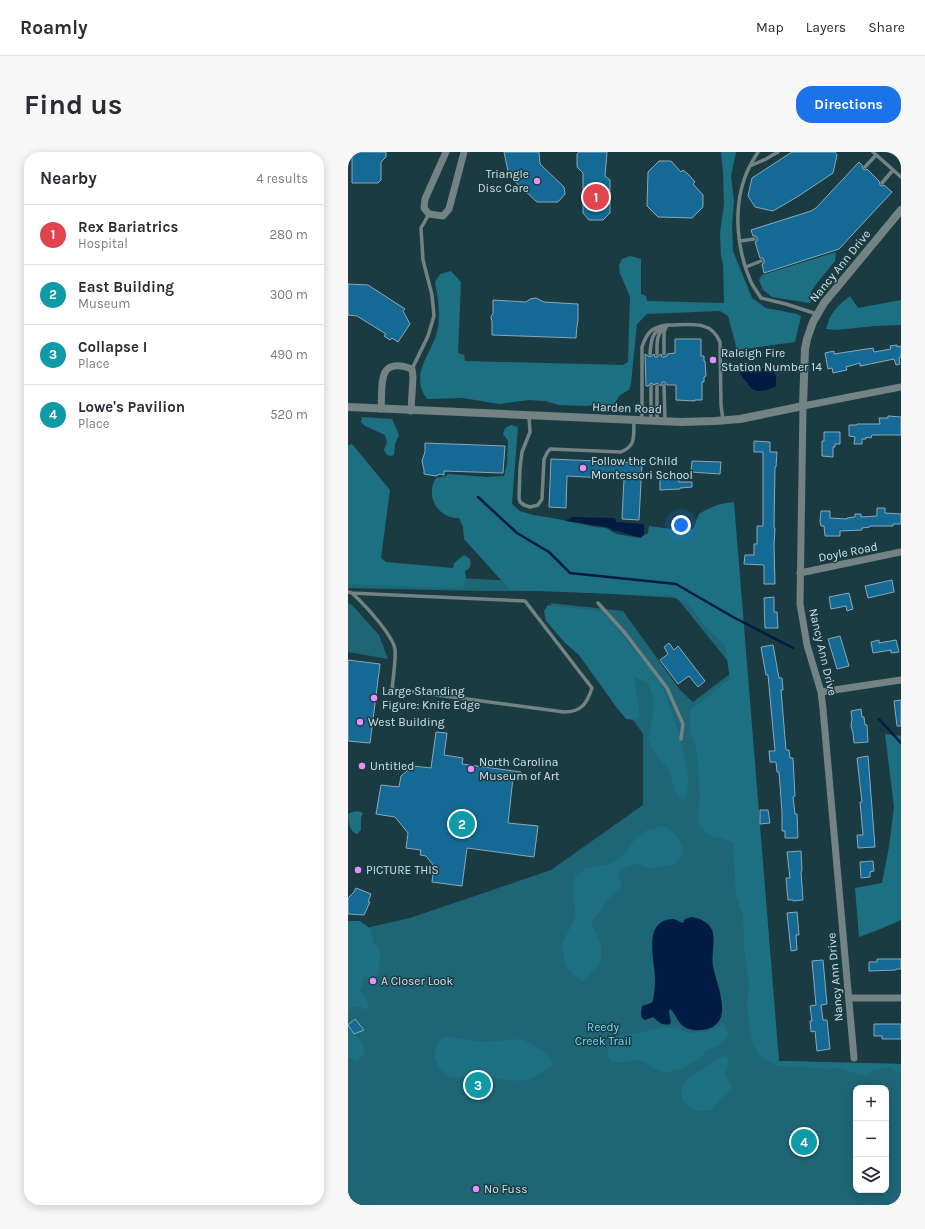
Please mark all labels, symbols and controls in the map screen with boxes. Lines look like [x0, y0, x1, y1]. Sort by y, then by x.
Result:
text: Roamly [20, 17, 87, 39]
text: Map [756, 19, 784, 36]
text: Layers [806, 19, 846, 36]
text: Share [868, 19, 905, 36]
button: Directions [796, 86, 901, 123]
text: Find us [24, 88, 123, 121]
place label: Triangle Disc Care [478, 167, 529, 195]
text: Nearby [40, 168, 97, 188]
text: 4 results [256, 171, 308, 186]
marker: Triangle Disc Care [532, 176, 542, 186]
pin: 1 [583, 182, 609, 212]
text: Rex Bariatrics [78, 218, 178, 236]
text: 1 [51, 227, 55, 242]
text: 280 m [270, 227, 308, 242]
street label: Nancy Ann Drive [807, 227, 873, 305]
text: Hospital [78, 236, 128, 251]
text: East Building [78, 278, 174, 296]
text: 2 [49, 287, 57, 302]
text: 300 m [270, 287, 308, 302]
text: Museum [78, 296, 130, 311]
text: Collapse I [78, 338, 147, 356]
place label: Raleigh Fire Station Number 14 [721, 346, 822, 374]
text: 3 [49, 347, 57, 362]
text: 490 m [270, 347, 308, 362]
marker: Raleigh Fire Station Number 14 [708, 355, 718, 365]
text: Place [78, 356, 109, 371]
text: Lowe's Pavilion [78, 398, 185, 416]
street label: Harden Road [592, 400, 662, 416]
text: 4 [49, 407, 57, 422]
text: 520 m [270, 407, 308, 422]
text: Place [78, 416, 109, 431]
place label: Follow the Child Montessori School [591, 454, 693, 482]
marker: Follow the Child Montessori School [578, 463, 588, 473]
your location [671, 515, 691, 535]
street label: Doyle Road [817, 539, 879, 565]
street label: Nancy Ann Drive [806, 607, 840, 697]
place label: Large Standing Figure: Knife Edge [382, 684, 480, 712]
marker: Large Standing Figure: Knife Edge [369, 693, 379, 703]
place label: West Building [368, 715, 445, 729]
marker: West Building [355, 717, 365, 727]
place label: North Carolina Museum of Art [479, 755, 560, 783]
place label: Untitled [370, 759, 414, 773]
marker: Untitled [357, 761, 367, 771]
marker: North Carolina Museum of Art [466, 764, 476, 774]
pin: 2 [449, 809, 475, 839]
place label: PICTURE THIS [366, 863, 439, 877]
marker: PICTURE THIS [353, 865, 363, 875]
street label: Nancy Ann Drive [824, 932, 846, 1022]
place label: A Closer Look [381, 974, 453, 988]
marker: A Closer Look [368, 976, 378, 986]
park label: Reedy Creek Trail [575, 1020, 631, 1048]
pin: 3 [465, 1070, 491, 1100]
map controls [853, 1085, 889, 1193]
button: + [853, 1085, 889, 1121]
button: − [853, 1121, 889, 1157]
pin: 4 [791, 1127, 817, 1157]
button: layers [853, 1157, 889, 1193]
place label: No Fuss [484, 1182, 528, 1196]
marker: No Fuss [471, 1184, 481, 1194]

